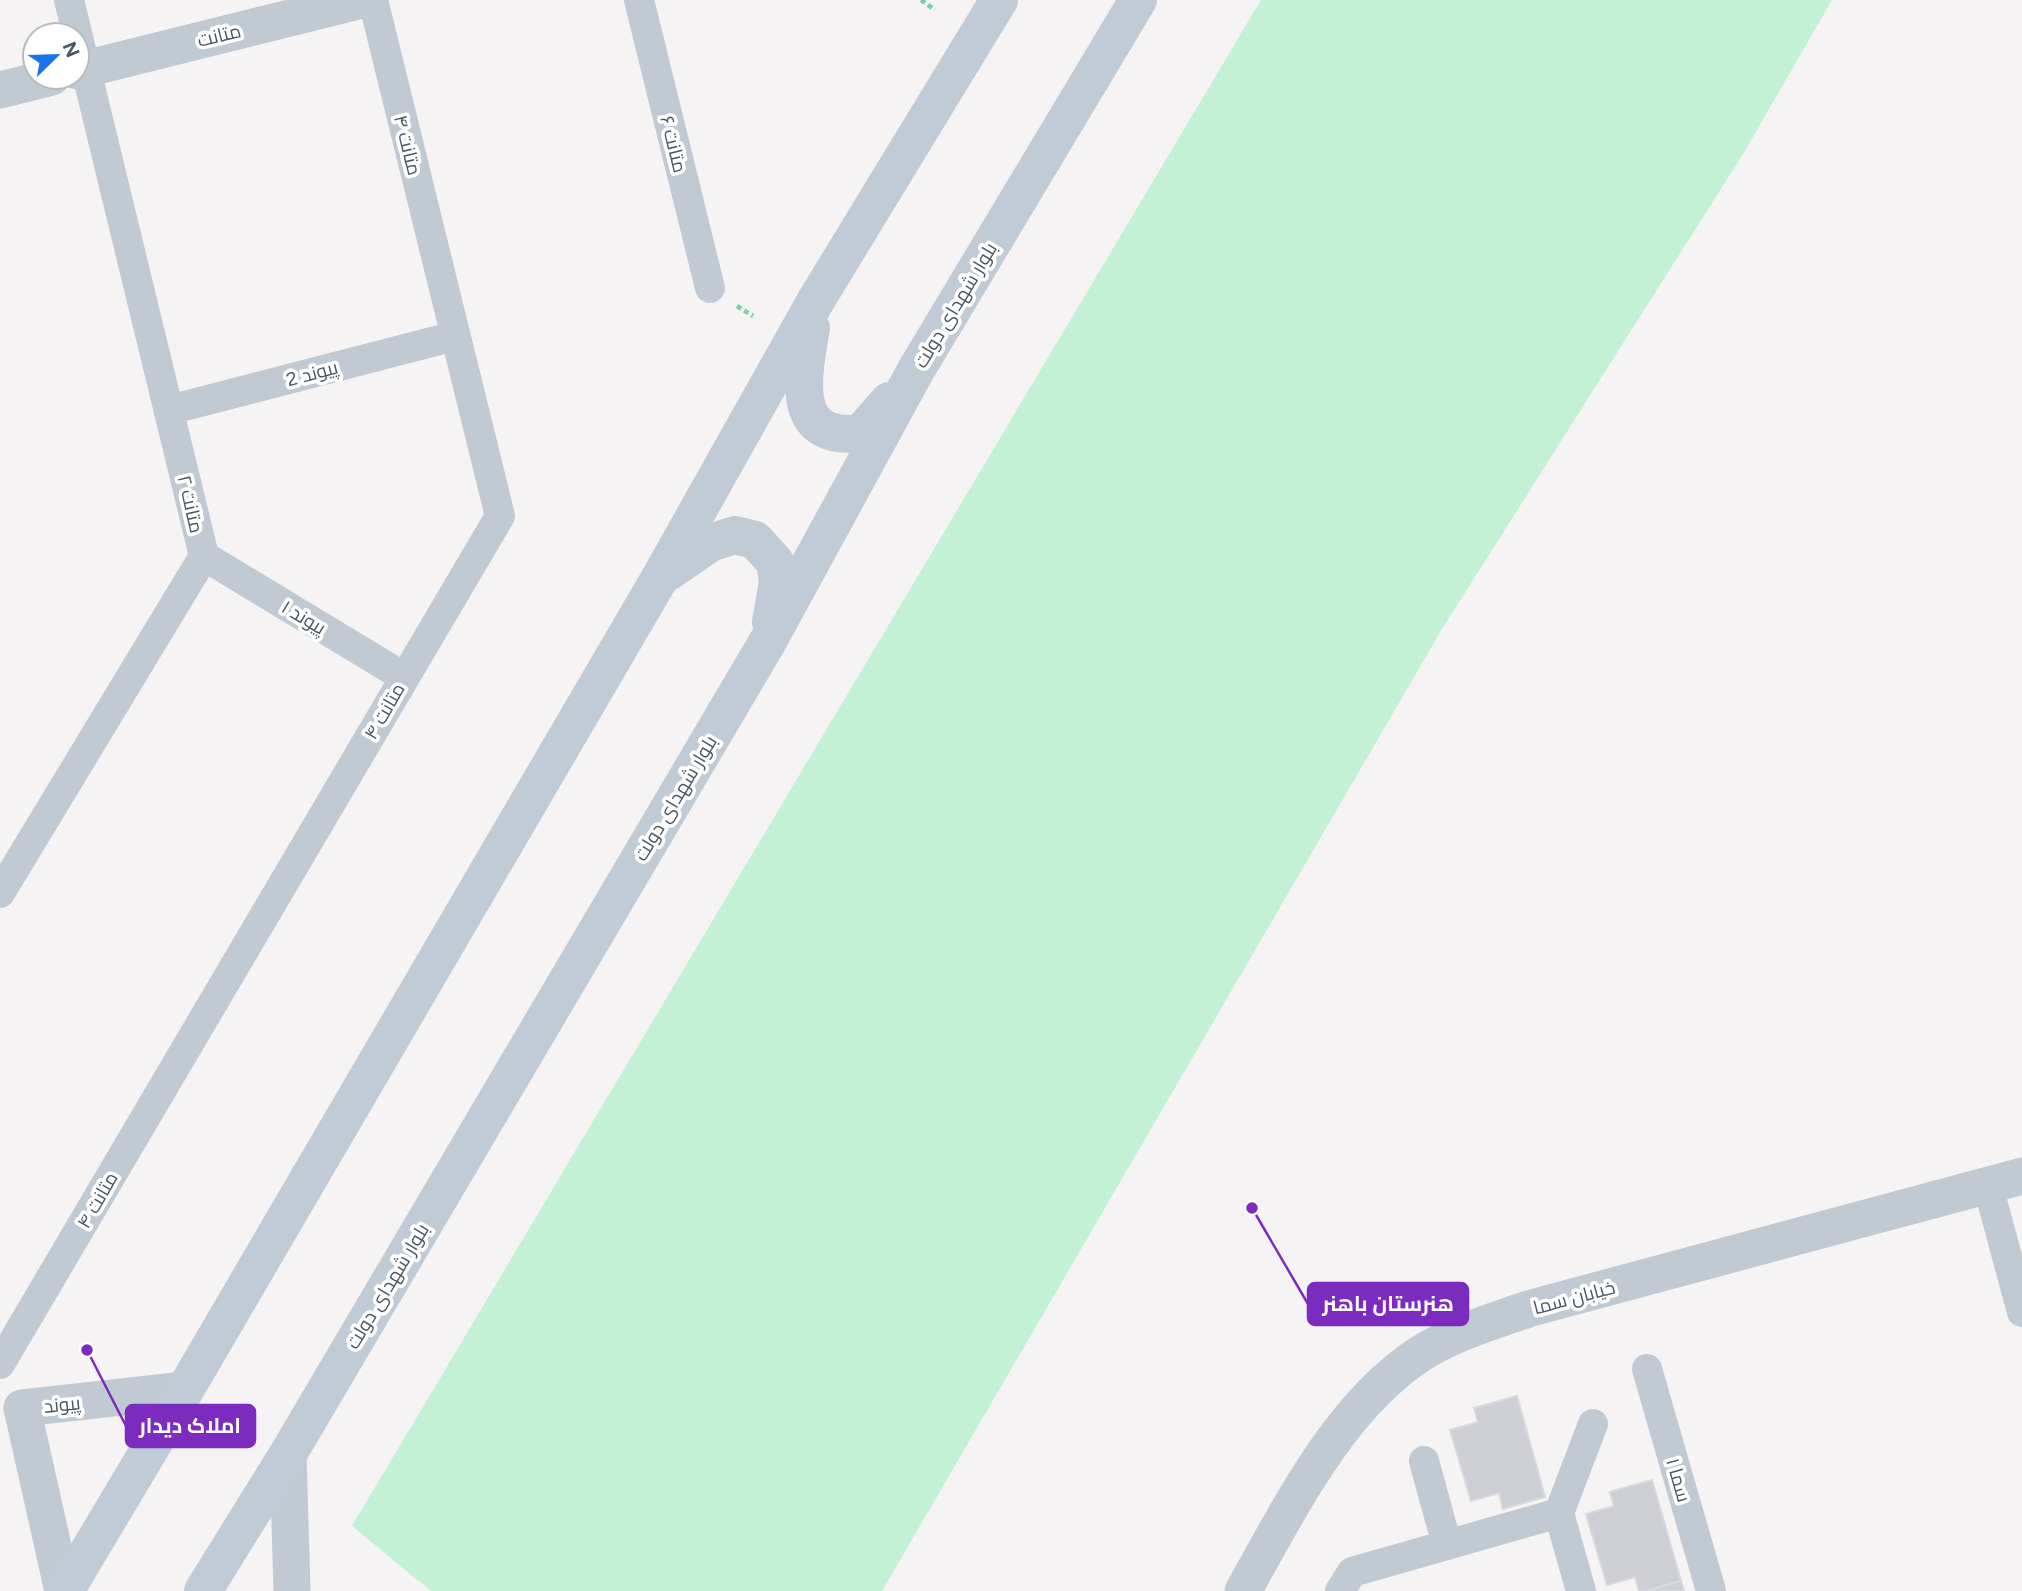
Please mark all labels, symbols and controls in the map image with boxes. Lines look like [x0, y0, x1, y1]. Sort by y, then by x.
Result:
street label: متانت [195, 19, 243, 52]
north arrow [21, 21, 91, 91]
text: N [58, 38, 85, 61]
street label: متانت ۴ [389, 113, 426, 178]
street label: متانت ۶ [655, 113, 692, 175]
street label: بلوار شهدای دولت [909, 238, 1002, 372]
street label: پیوند 2 [284, 356, 341, 392]
street label: متانت ۲ [173, 473, 208, 535]
street label: پیوند ۱ [277, 595, 330, 640]
street label: متانت ۴ [359, 679, 410, 744]
street label: بلوار شهدای دولت [629, 731, 722, 865]
street label: متانت ۴ [72, 1168, 123, 1233]
street label: بلوار شهدای دولت [341, 1219, 434, 1353]
street label: خیابان سما [1531, 1276, 1618, 1319]
callout: هنرستان باهنر [1308, 1283, 1468, 1325]
text: هنرستان باهنر [1321, 1291, 1454, 1316]
street label: پیوند [43, 1391, 82, 1419]
callout: املاک دیدار [126, 1405, 255, 1447]
text: املاک دیدار [138, 1413, 241, 1438]
street label: سما ۱ [1661, 1455, 1696, 1505]

